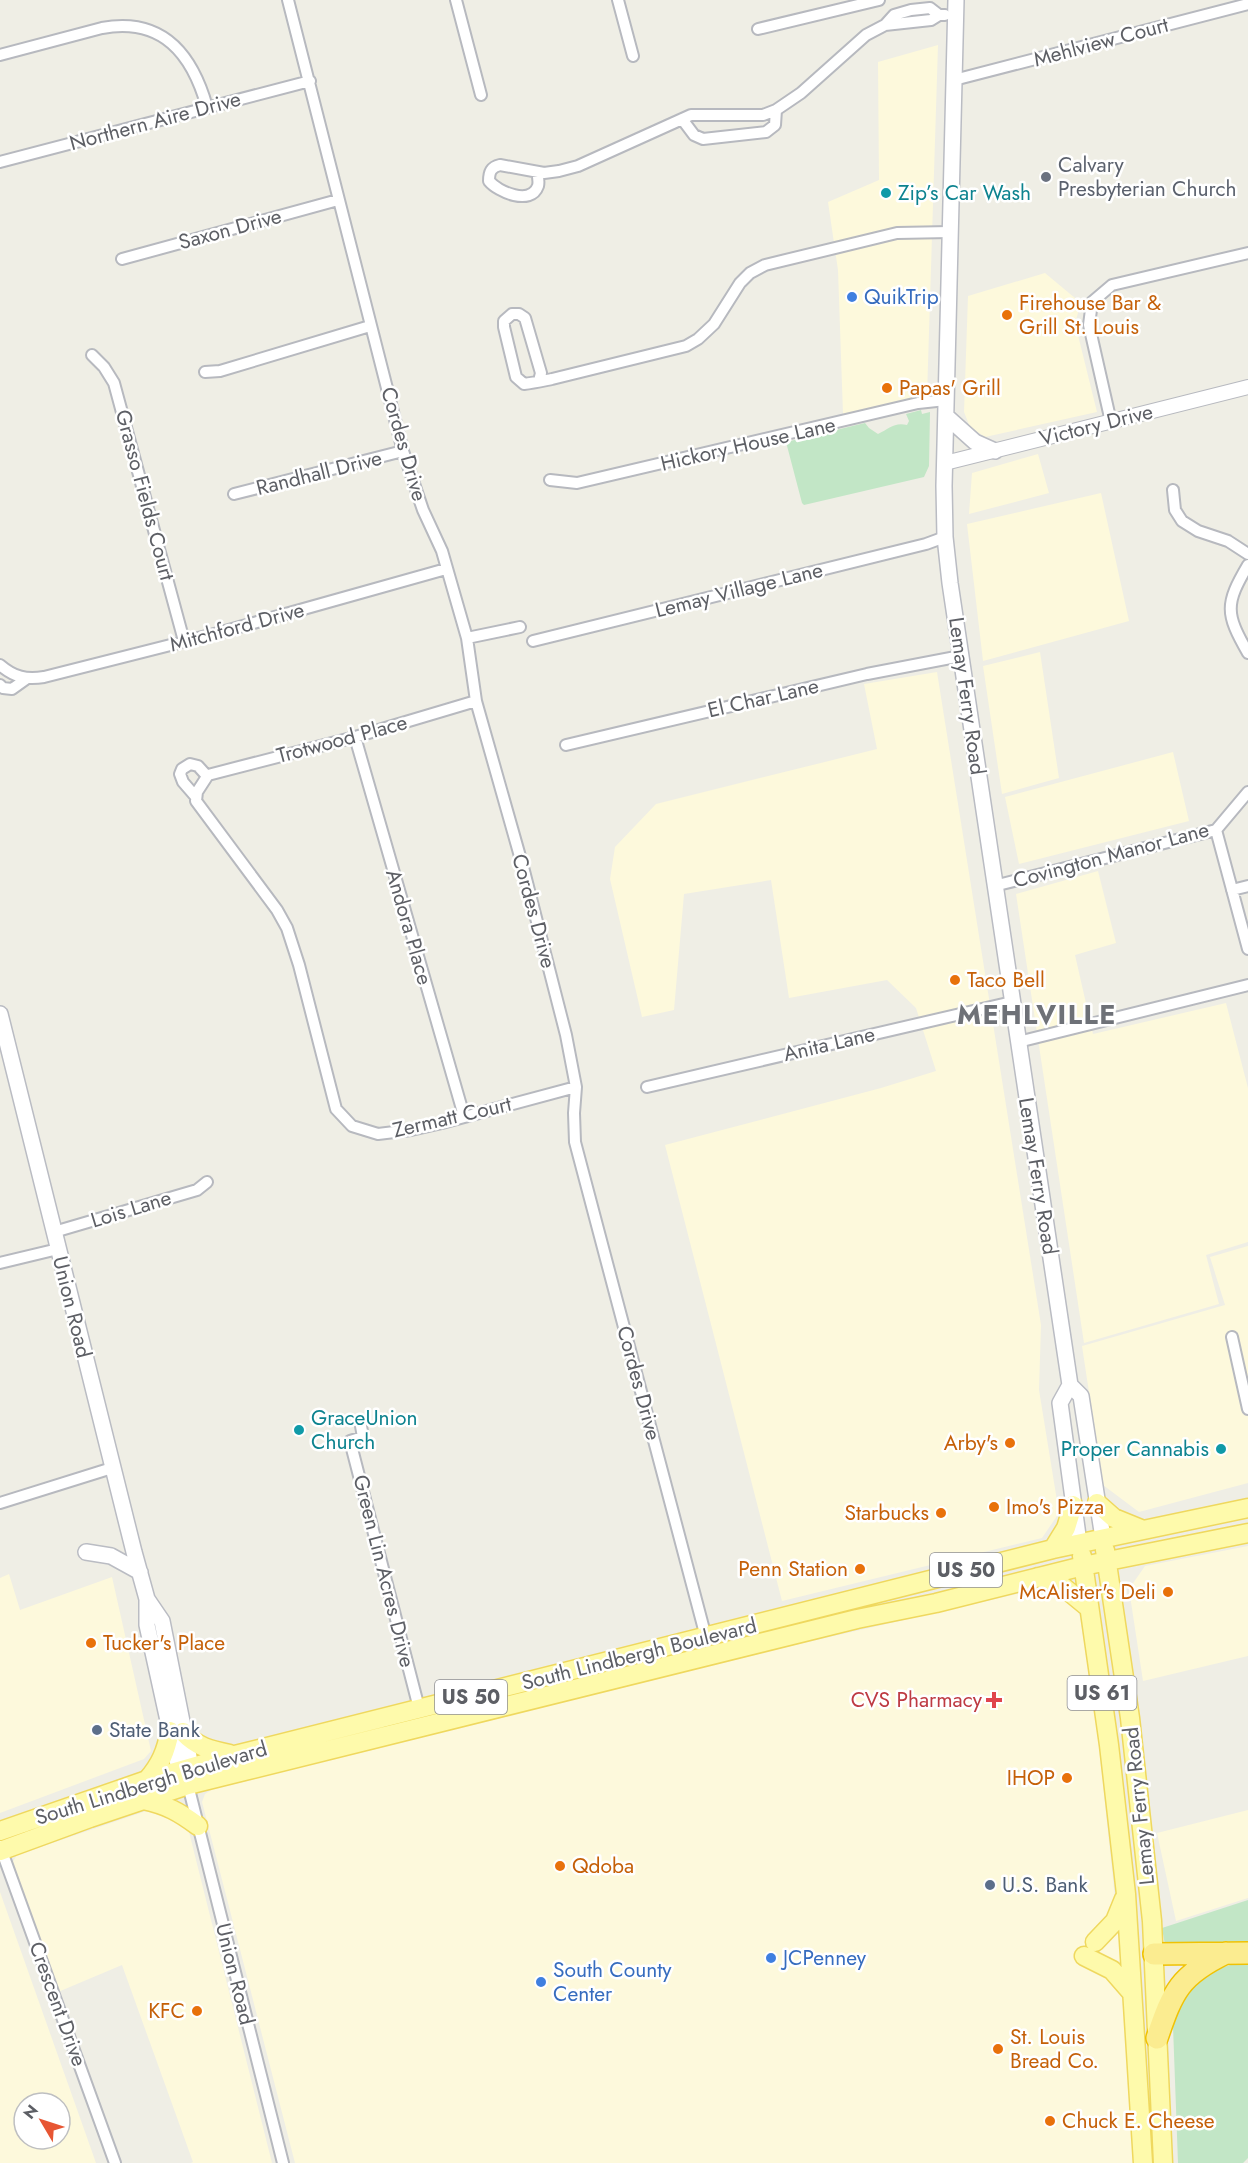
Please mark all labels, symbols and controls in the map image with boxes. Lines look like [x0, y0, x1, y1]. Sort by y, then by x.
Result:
street label: Mehlview Court [1030, 10, 1172, 74]
street label: Northern Aire Drive [66, 84, 244, 158]
place label: Calvary Presbyterian Church [1058, 150, 1236, 204]
marker: Calvary Presbyterian Church [1039, 170, 1053, 184]
place label: Zip’s Car Wash [898, 178, 1031, 208]
marker: Zip’s Car Wash [879, 186, 893, 200]
street label: Saxon Drive [175, 201, 285, 257]
place label: QuikTrip [864, 282, 939, 312]
place label: Firehouse Bar & Grill St. Louis [1019, 288, 1161, 342]
marker: QuikTrip [845, 290, 859, 304]
marker: Firehouse Bar & Grill St. Louis [1000, 308, 1014, 322]
place label: Papas' Grill [899, 373, 1001, 403]
marker: Papas' Grill [880, 381, 894, 395]
street label: Cordes Drive [373, 383, 435, 505]
street label: Victory Drive [1036, 396, 1156, 454]
street label: Grasso Fields Court [108, 406, 182, 584]
street label: Hickory House Lane [658, 409, 839, 479]
street label: Randhall Drive [253, 443, 385, 503]
street label: Lemay Village Lane [652, 555, 826, 625]
street label: Mitchford Drive [166, 595, 308, 659]
street label: Lemay Ferry Road [941, 615, 993, 777]
street label: El Char Lane [705, 671, 822, 725]
street label: Trotwood Place [273, 707, 411, 771]
street label: Covington Manor Lane [1010, 814, 1212, 896]
street label: Cordes Drive [504, 850, 564, 972]
street label: Andora Place [378, 866, 440, 989]
place label: Taco Bell [967, 965, 1045, 995]
marker: Taco Bell [948, 973, 962, 987]
district label: MEHLVILLE [957, 995, 1117, 1034]
street label: Anita Lane [780, 1019, 878, 1069]
street label: Zermatt Court [390, 1089, 514, 1145]
street label: Lemay Ferry Road [1011, 1095, 1065, 1257]
street label: Lois Lane [87, 1183, 175, 1235]
street label: Union Road [45, 1253, 99, 1361]
street label: Cordes Drive [609, 1322, 669, 1444]
place label: GraceUnion Church [311, 1403, 418, 1457]
marker: GraceUnion Church [292, 1423, 306, 1437]
place label: Arby's [944, 1428, 998, 1458]
place label: Proper Cannabis [1061, 1434, 1209, 1464]
marker: Arby's [1003, 1436, 1017, 1450]
marker: Proper Cannabis [1214, 1442, 1228, 1456]
street label: Green Lin Acres Drive [346, 1472, 422, 1671]
place label: Imo's Pizza [1006, 1492, 1104, 1522]
place label: Starbucks [844, 1498, 929, 1528]
marker: Imo's Pizza [987, 1500, 1001, 1514]
marker: Starbucks [934, 1506, 948, 1520]
road number: US 50 [930, 1553, 1002, 1587]
place label: Penn Station [738, 1554, 848, 1584]
marker: Penn Station [853, 1562, 867, 1576]
place label: McAlister's Deli [1019, 1577, 1156, 1607]
marker: McAlister's Deli [1161, 1585, 1175, 1599]
street label: South Lindbergh Boulevard [518, 1610, 760, 1698]
place label: Tucker's Place [103, 1628, 225, 1658]
marker: Tucker's Place [84, 1636, 98, 1650]
road number: US 61 [1068, 1676, 1136, 1710]
road number: US 50 [435, 1680, 507, 1714]
place label: CVS Pharmacy [851, 1685, 983, 1715]
marker: CVS Pharmacy [987, 1693, 1001, 1707]
place label: State Bank [109, 1715, 201, 1745]
marker: State Bank [90, 1723, 104, 1737]
street label: Lemay Ferry Road [1116, 1725, 1162, 1887]
street label: South Lindbergh Boulevard [31, 1733, 271, 1833]
place label: IHOP [1007, 1763, 1055, 1793]
marker: IHOP [1060, 1771, 1074, 1785]
place label: Qdoba [572, 1851, 634, 1881]
marker: Qdoba [553, 1859, 567, 1873]
place label: U.S. Bank [1002, 1870, 1088, 1900]
marker: U.S. Bank [983, 1878, 997, 1892]
street label: Union Road [208, 1920, 262, 2028]
street label: Crescent Drive [22, 1938, 94, 2071]
place label: JCPenney [780, 1943, 867, 1973]
marker: JCPenney [764, 1951, 778, 1965]
place label: South County Center [553, 1955, 672, 2009]
marker: South County Center [534, 1975, 548, 1989]
place label: KFC [148, 1996, 185, 2026]
marker: KFC [190, 2004, 204, 2018]
place label: St. Louis Bread Co. [1010, 2022, 1099, 2076]
marker: St. Louis Bread Co. [991, 2042, 1005, 2056]
north arrow [12, 2091, 72, 2151]
text: N [18, 2100, 44, 2124]
place label: Chuck E. Cheese [1062, 2106, 1215, 2136]
marker: Chuck E. Cheese [1043, 2114, 1057, 2128]

